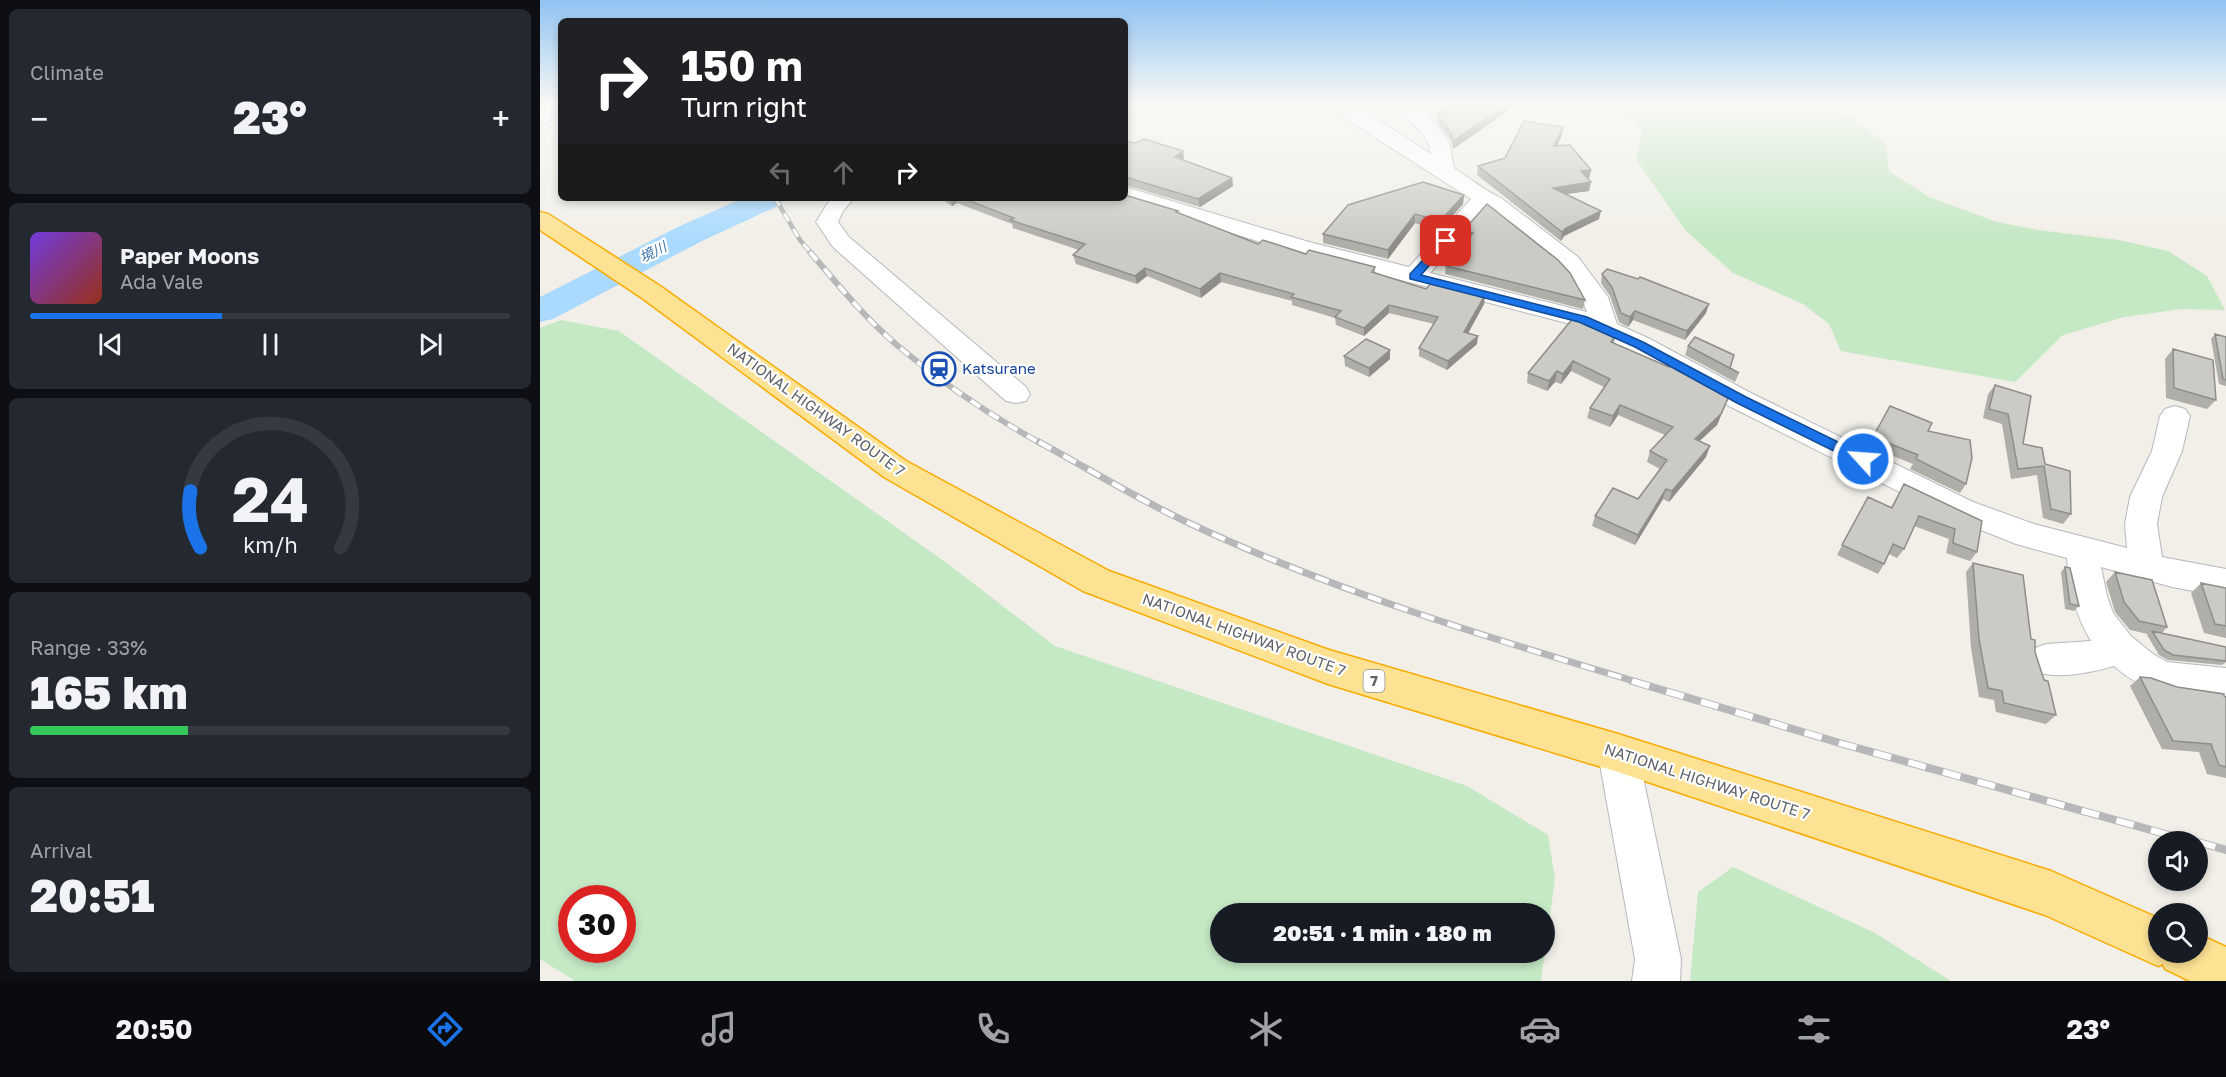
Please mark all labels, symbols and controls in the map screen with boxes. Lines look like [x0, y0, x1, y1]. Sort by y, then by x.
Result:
text: 150 m [681, 40, 803, 90]
icon: right [582, 42, 660, 120]
text: Climate [30, 60, 104, 84]
text: 23° [233, 90, 307, 144]
text: Turn right [681, 91, 807, 123]
text: − [30, 99, 48, 138]
text: + [492, 99, 510, 138]
icon: left [764, 156, 797, 189]
icon: ahead [827, 156, 860, 189]
icon: right [890, 156, 923, 189]
pin [1420, 215, 1471, 266]
icon: arrive [1429, 224, 1462, 257]
water label: 境川 [636, 237, 671, 265]
text: Paper Moons [120, 242, 259, 269]
text: Ada Vale [120, 269, 203, 293]
icon: previous [94, 328, 127, 361]
icon: pause [254, 328, 287, 361]
icon: next [414, 328, 447, 361]
street label: NATIONAL HIGHWAY ROUTE 7 [724, 339, 909, 480]
station icon: Katsurane [921, 351, 957, 387]
place label: Katsurane [962, 359, 1036, 377]
position arrow [1831, 427, 1895, 491]
text: 24 [231, 461, 309, 536]
text: km/h [243, 532, 297, 558]
street label: NATIONAL HIGHWAY ROUTE 7 [1140, 589, 1348, 679]
text: Range · 33% [30, 635, 147, 659]
text: 165 km [30, 665, 188, 719]
road number: 7 [1364, 670, 1384, 692]
street label: NATIONAL HIGHWAY ROUTE 7 [1602, 739, 1812, 823]
map controls [2148, 831, 2208, 963]
button: sound [2148, 831, 2208, 891]
text: Arrival [30, 838, 93, 862]
text: 20:51 [30, 868, 155, 922]
speed limit sign: 30 [558, 885, 636, 963]
button: search [2148, 903, 2208, 963]
text: 20:51 · 1 min · 180 m [1273, 919, 1492, 946]
icon: directions [424, 1008, 466, 1050]
icon: music [698, 1008, 740, 1050]
icon: phone [972, 1008, 1014, 1050]
icon: climate [1245, 1008, 1287, 1050]
icon: car [1519, 1008, 1561, 1050]
icon: filters [1793, 1008, 1835, 1050]
text: 20:50 [116, 1013, 193, 1045]
text: 23° [2067, 1013, 2110, 1045]

